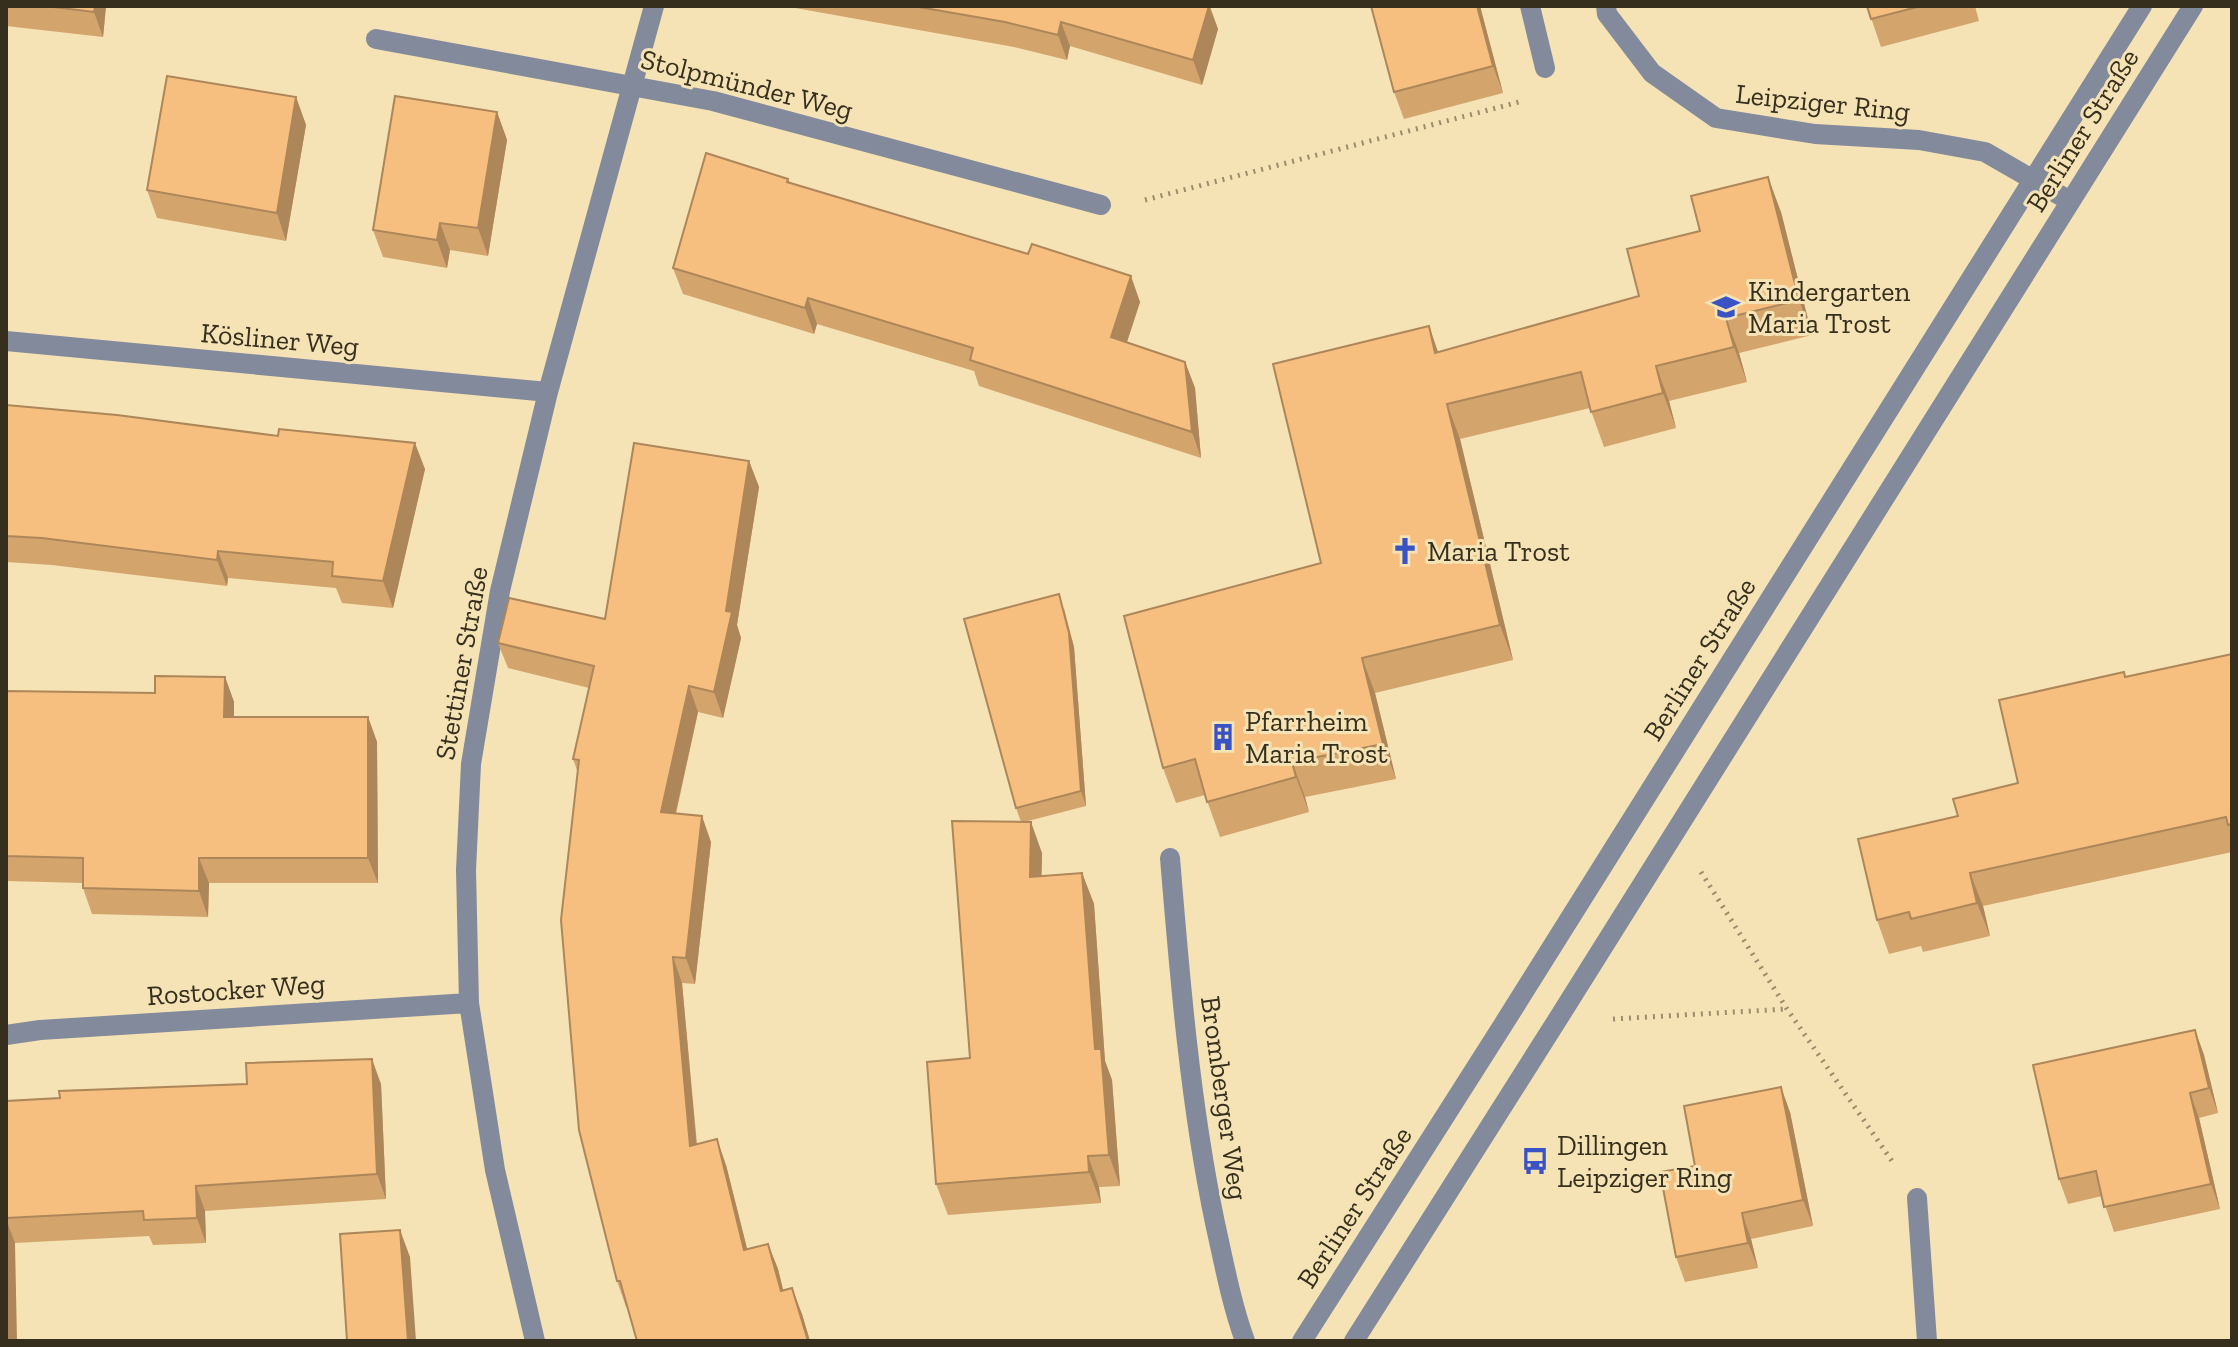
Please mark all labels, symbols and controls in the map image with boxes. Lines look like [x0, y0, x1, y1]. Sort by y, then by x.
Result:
street label: Stolpmünder Weg [638, 42, 856, 127]
street label: Berliner Straße [2019, 43, 2146, 218]
street label: Leipziger Ring [1734, 77, 1912, 128]
place label: Kindergarten Maria Trost [1748, 275, 1910, 340]
school or university icon: Kindergarten Maria Trost [1711, 292, 1741, 322]
street label: Kösliner Weg [199, 316, 360, 363]
place label: Maria Trost [1427, 535, 1570, 568]
church icon: Maria Trost [1390, 536, 1420, 566]
street label: Stettiner Straße [428, 564, 495, 762]
street label: Berliner Straße [1636, 572, 1763, 747]
place label: Pfarrheim Maria Trost [1245, 705, 1388, 770]
building icon: Pfarrheim Maria Trost [1208, 722, 1238, 752]
street label: Rostocker Weg [146, 967, 326, 1012]
street label: Bromberger Weg [1194, 994, 1255, 1202]
street label: Berliner Straße [1290, 1120, 1419, 1294]
place label: Dillingen Leipziger Ring [1557, 1129, 1732, 1194]
bus stop icon: Dillingen Leipziger Ring [1520, 1146, 1550, 1176]

